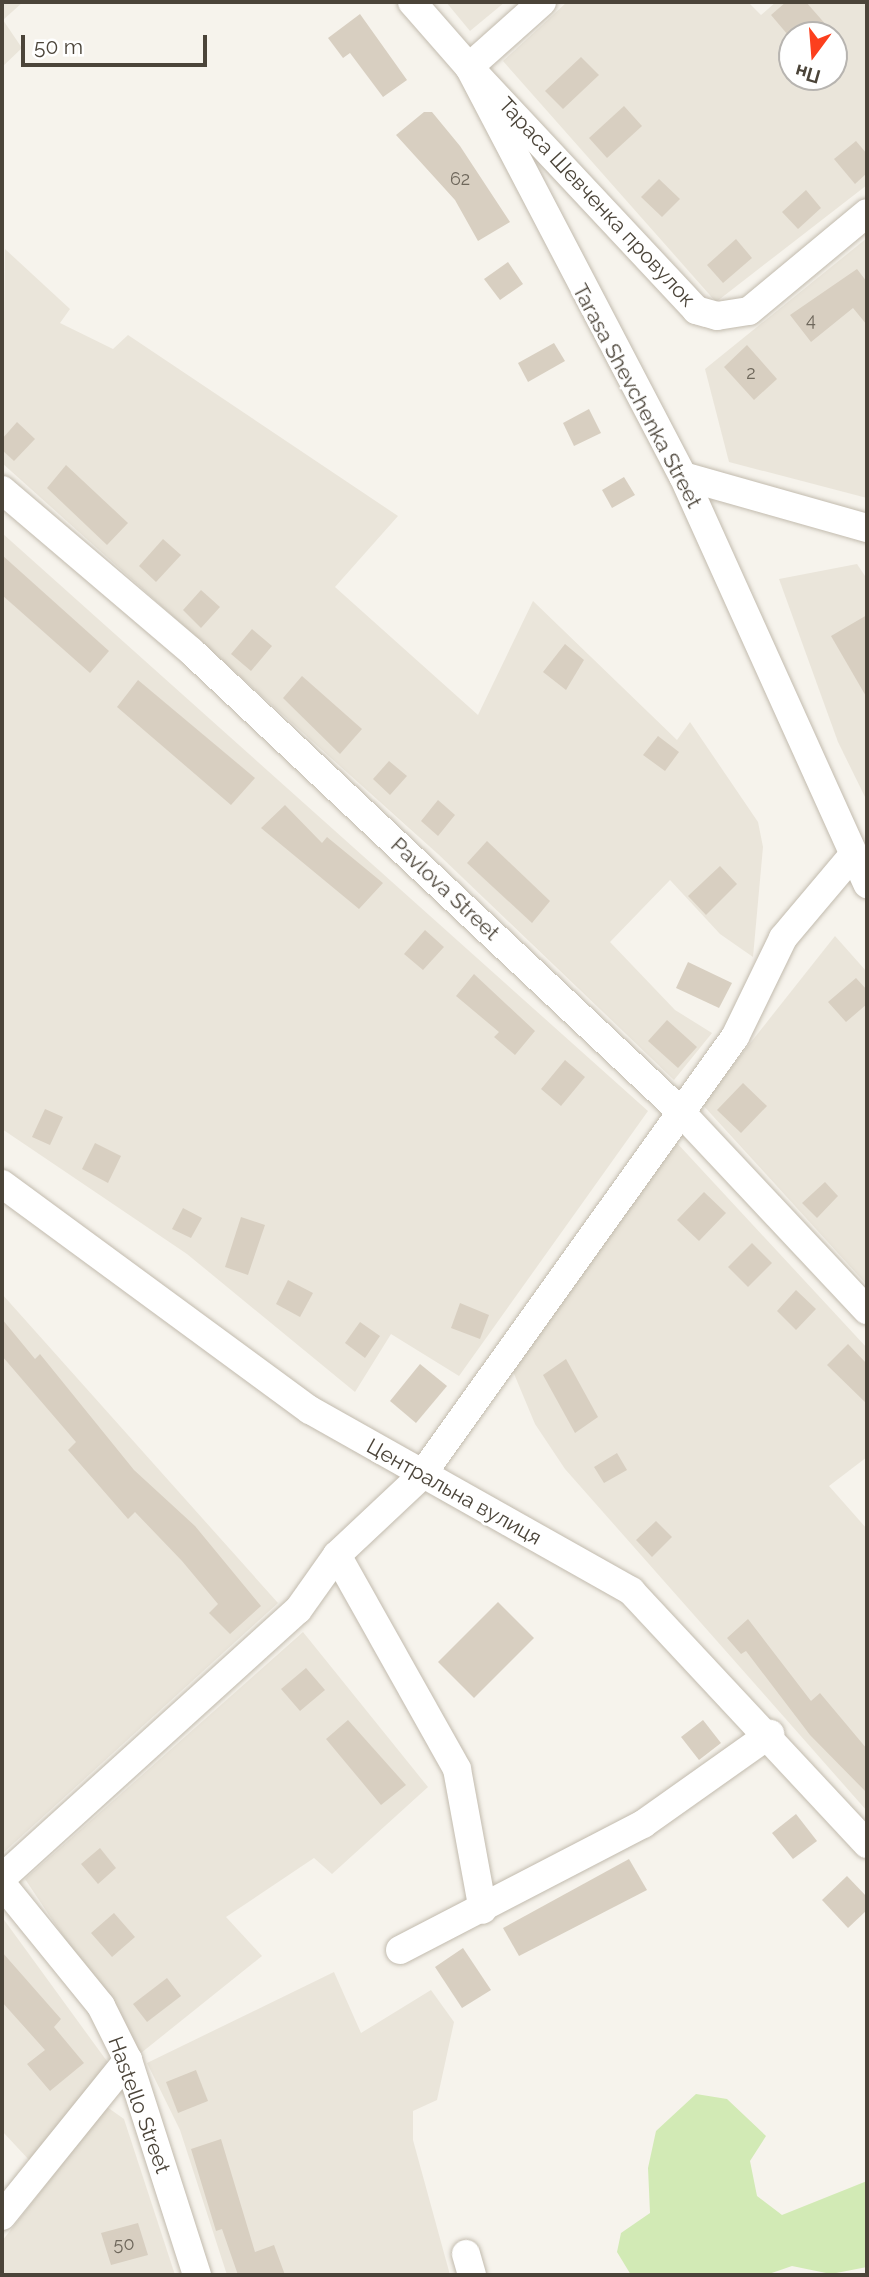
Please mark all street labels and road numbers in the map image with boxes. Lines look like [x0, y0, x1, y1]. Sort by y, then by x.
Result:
street label: Тараса Шевченка провулок [493, 92, 701, 312]
street label: Tarasa Shevchenka Street [567, 280, 707, 512]
street label: Pavlova Street [386, 832, 504, 946]
street label: Центральна вулиця [362, 1434, 546, 1550]
street label: Hastello Street [103, 2033, 175, 2177]

